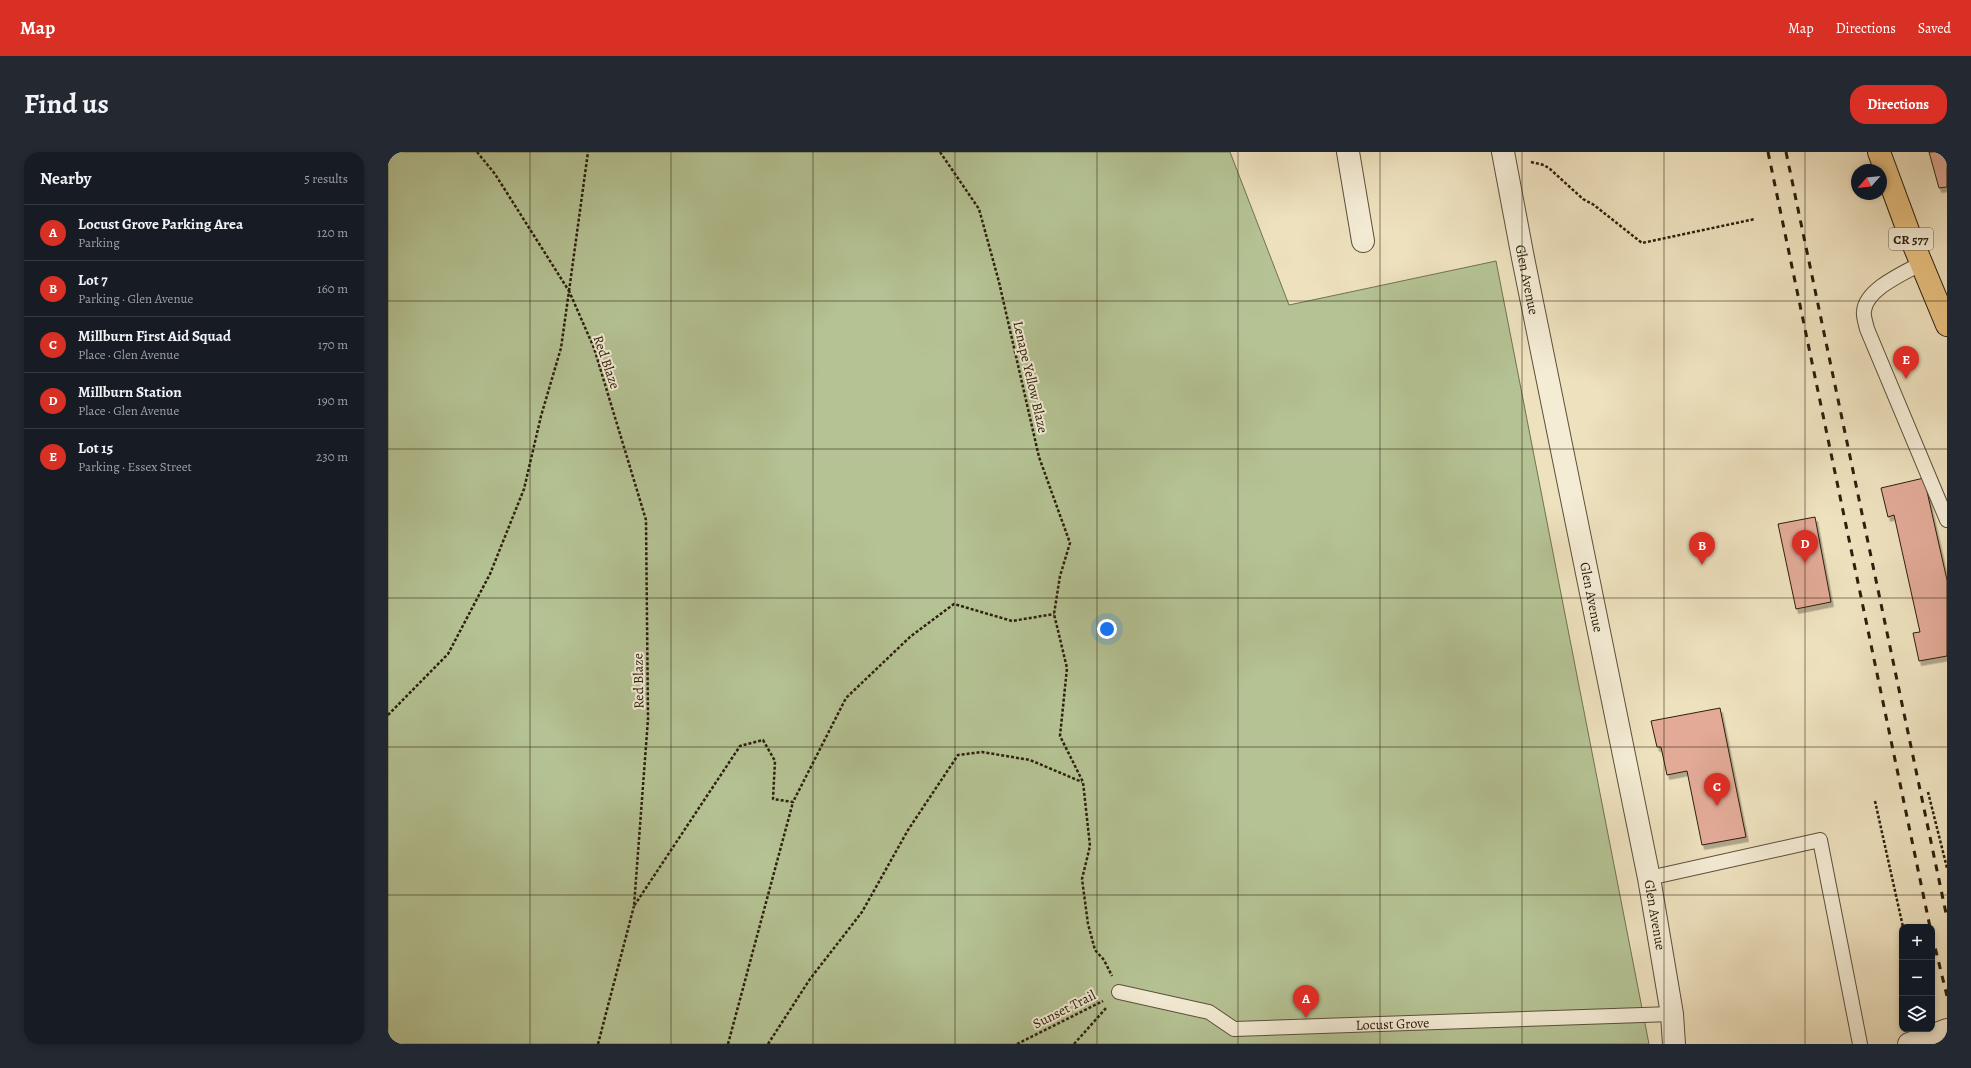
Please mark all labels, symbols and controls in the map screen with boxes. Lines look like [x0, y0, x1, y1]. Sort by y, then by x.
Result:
text: Map [20, 15, 55, 41]
text: Map [1788, 19, 1814, 38]
text: Directions [1836, 19, 1896, 38]
text: Saved [1918, 19, 1951, 38]
text: Find us [24, 85, 109, 123]
button: Directions [1850, 85, 1947, 124]
north arrow [1851, 164, 1887, 200]
text: Nearby [40, 167, 91, 190]
text: 5 results [304, 170, 348, 187]
text: Locust Grove Parking Area [78, 214, 243, 234]
text: A [49, 224, 57, 241]
text: 120 m [317, 224, 348, 241]
road number: CR 577 [1889, 228, 1933, 250]
text: Parking [78, 234, 120, 251]
street label: Glen Avenue [1511, 243, 1543, 317]
text: Lot 7 [78, 270, 108, 290]
text: B [49, 280, 57, 297]
text: 160 m [317, 280, 348, 297]
text: Parking · Glen Avenue [78, 290, 193, 307]
street label: Lenape Yellow Blaze [1008, 319, 1053, 435]
text: Millburn First Aid Squad [78, 326, 231, 346]
street label: Red Blaze [588, 333, 625, 392]
text: C [49, 336, 57, 353]
text: 170 m [318, 336, 348, 353]
text: Place · Glen Avenue [78, 346, 179, 363]
pin: E [1893, 346, 1919, 379]
text: Millburn Station [78, 382, 182, 402]
text: D [48, 392, 58, 409]
text: 190 m [317, 392, 348, 409]
text: Place · Glen Avenue [78, 402, 179, 419]
text: Lot 15 [78, 438, 113, 458]
text: E [49, 448, 57, 465]
text: 230 m [316, 448, 348, 465]
text: Parking · Essex Street [78, 458, 192, 475]
pin: D [1792, 530, 1818, 563]
pin: B [1689, 532, 1715, 565]
street label: Glen Avenue [1575, 561, 1608, 634]
your location [1097, 619, 1117, 639]
street label: Red Blaze [629, 653, 648, 709]
pin: C [1704, 773, 1730, 806]
street label: Glen Avenue [1639, 878, 1670, 952]
map controls [1899, 924, 1935, 1032]
button: + [1899, 924, 1935, 960]
button: − [1899, 960, 1935, 996]
street label: Sunset Trail [1029, 985, 1099, 1033]
pin: A [1293, 985, 1319, 1018]
button: layers [1899, 996, 1935, 1032]
street label: Locust Grove [1355, 1013, 1430, 1035]

